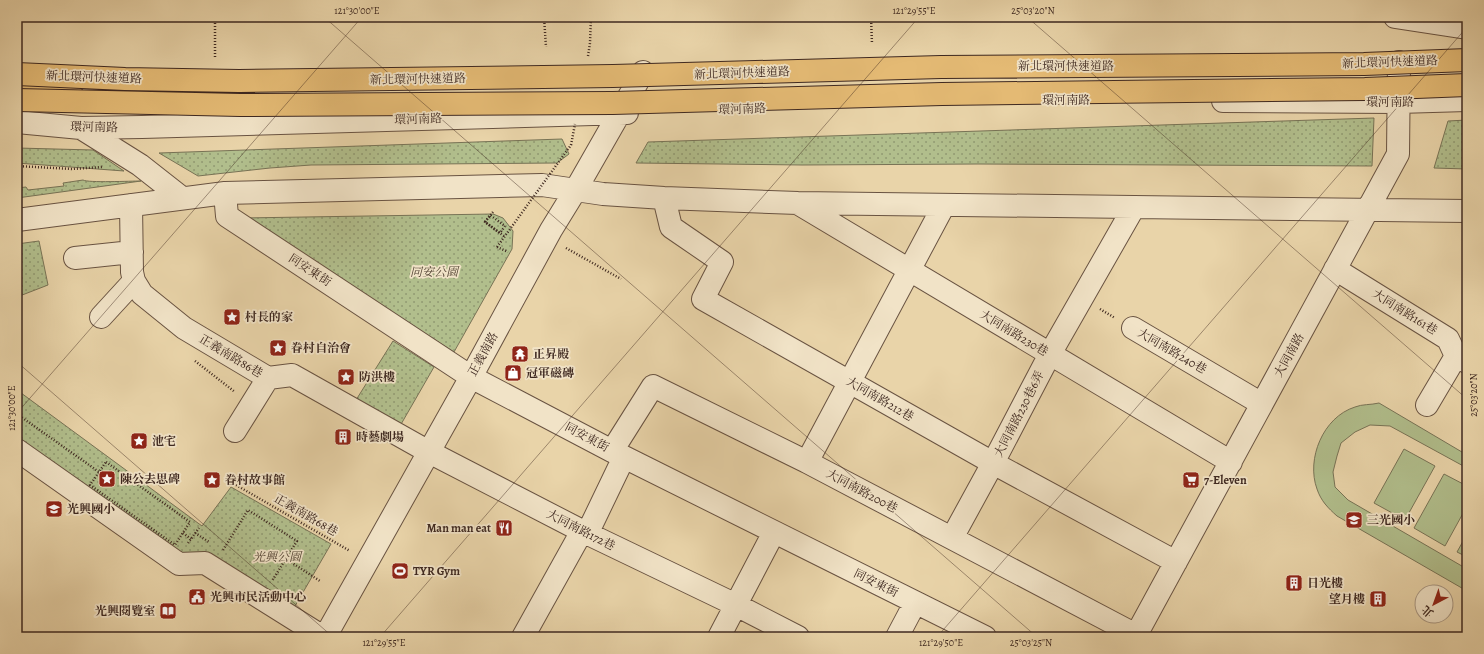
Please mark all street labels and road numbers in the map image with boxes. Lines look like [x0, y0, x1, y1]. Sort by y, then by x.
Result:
street label: 新北環河快速道路 [1342, 52, 1438, 72]
street label: 新北環河快速道路 [1018, 58, 1114, 74]
street label: 新北環河快速道路 [694, 63, 790, 83]
street label: 新北環河快速道路 [46, 67, 142, 87]
street label: 新北環河快速道路 [370, 70, 466, 88]
street label: 環河南路 [1042, 92, 1090, 108]
street label: 環河南路 [1366, 94, 1414, 110]
street label: 環河南路 [718, 100, 766, 118]
street label: 環河南路 [394, 110, 442, 128]
street label: 環河南路 [70, 119, 118, 135]
street label: 同安東街 [286, 250, 335, 290]
street label: 大同南路161巷 [1369, 286, 1441, 338]
street label: 大同南路230巷 [977, 306, 1051, 360]
street label: 大同南路240巷 [1134, 325, 1210, 377]
street label: 正義南路 [464, 329, 502, 379]
street label: 大同南路 [1270, 330, 1308, 380]
street label: 正義南路86巷 [196, 331, 266, 381]
street label: 大同南路230巷6弄 [990, 368, 1048, 460]
street label: 大同南路212巷 [843, 373, 917, 425]
street label: 同安東街 [562, 419, 613, 456]
street label: 大同南路200巷 [824, 466, 900, 516]
street label: 正義南路68巷 [271, 490, 341, 540]
street label: 大同南路172巷 [544, 506, 618, 554]
street label: 同安東街 [851, 565, 902, 601]

